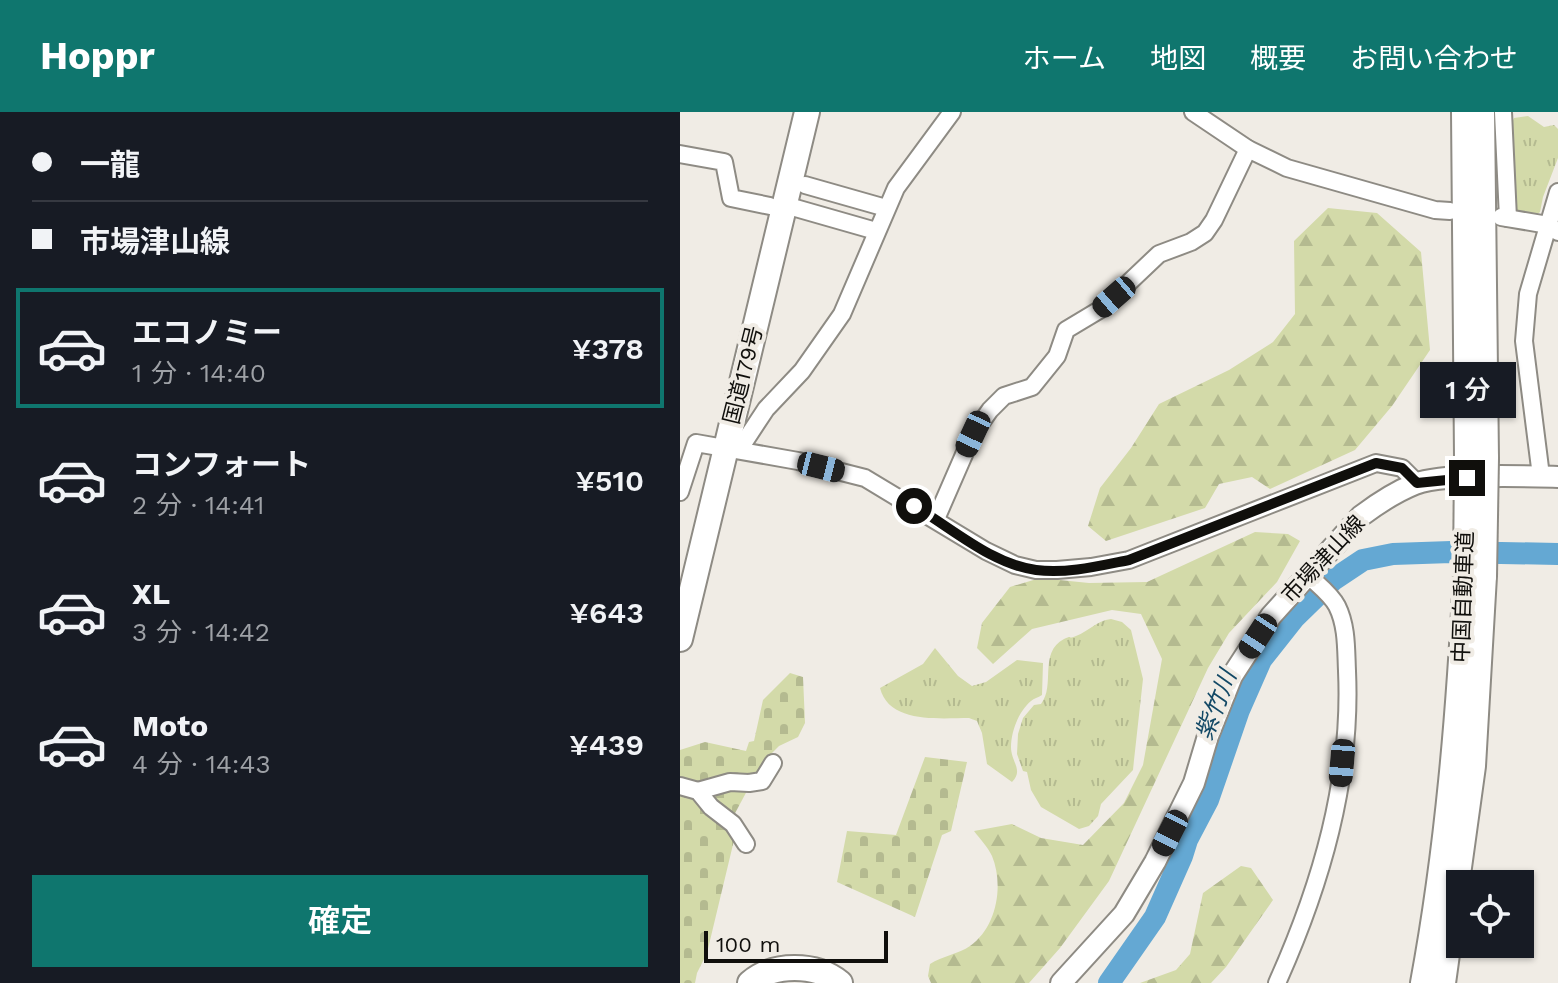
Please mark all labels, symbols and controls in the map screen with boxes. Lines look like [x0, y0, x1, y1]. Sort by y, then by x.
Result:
text: Hoppr [40, 34, 155, 78]
text: ホーム [1023, 42, 1106, 75]
text: 地図 [1150, 42, 1206, 75]
text: 概要 [1250, 42, 1306, 75]
text: お問い合わせ [1350, 42, 1518, 75]
text: 一龍 [80, 147, 140, 182]
text: 市場津山線 [80, 224, 230, 259]
car [1088, 272, 1140, 322]
icon: car [36, 312, 108, 384]
text: エコノミー [132, 315, 282, 350]
street label: 国道179号 [719, 323, 767, 427]
text: ¥378 [572, 331, 644, 366]
text: 1 分 · 14:40 [132, 358, 266, 388]
callout: 1 分 [1419, 362, 1515, 418]
text: 1 分 [1446, 375, 1490, 405]
car [952, 407, 994, 461]
icon: car [36, 444, 108, 516]
text: コンフォート [132, 447, 311, 482]
car [795, 450, 847, 484]
route end [1449, 460, 1485, 496]
text: ¥510 [576, 463, 644, 498]
route start [896, 488, 932, 524]
text: 2 分 · 14:41 [132, 490, 264, 520]
street label: 市場津山線 [1276, 510, 1370, 608]
street label: 中国自動車道 [1448, 531, 1478, 663]
icon: car [36, 576, 108, 648]
text: XL [132, 576, 170, 611]
text: ¥643 [569, 595, 644, 630]
car [1235, 609, 1281, 663]
text: 3 分 · 14:42 [132, 617, 270, 647]
water label: 紫竹川 [1190, 664, 1243, 744]
icon: car [36, 708, 108, 780]
text: Moto [132, 708, 208, 743]
text: ¥439 [569, 727, 644, 762]
car [1328, 738, 1356, 788]
text: 4 分 · 14:43 [132, 749, 271, 779]
car [1148, 806, 1192, 860]
map controls [1446, 870, 1534, 958]
button: locate [1446, 870, 1534, 958]
button: 確定 [32, 875, 648, 967]
scale bar [704, 927, 888, 963]
text: 100 m [716, 932, 780, 957]

